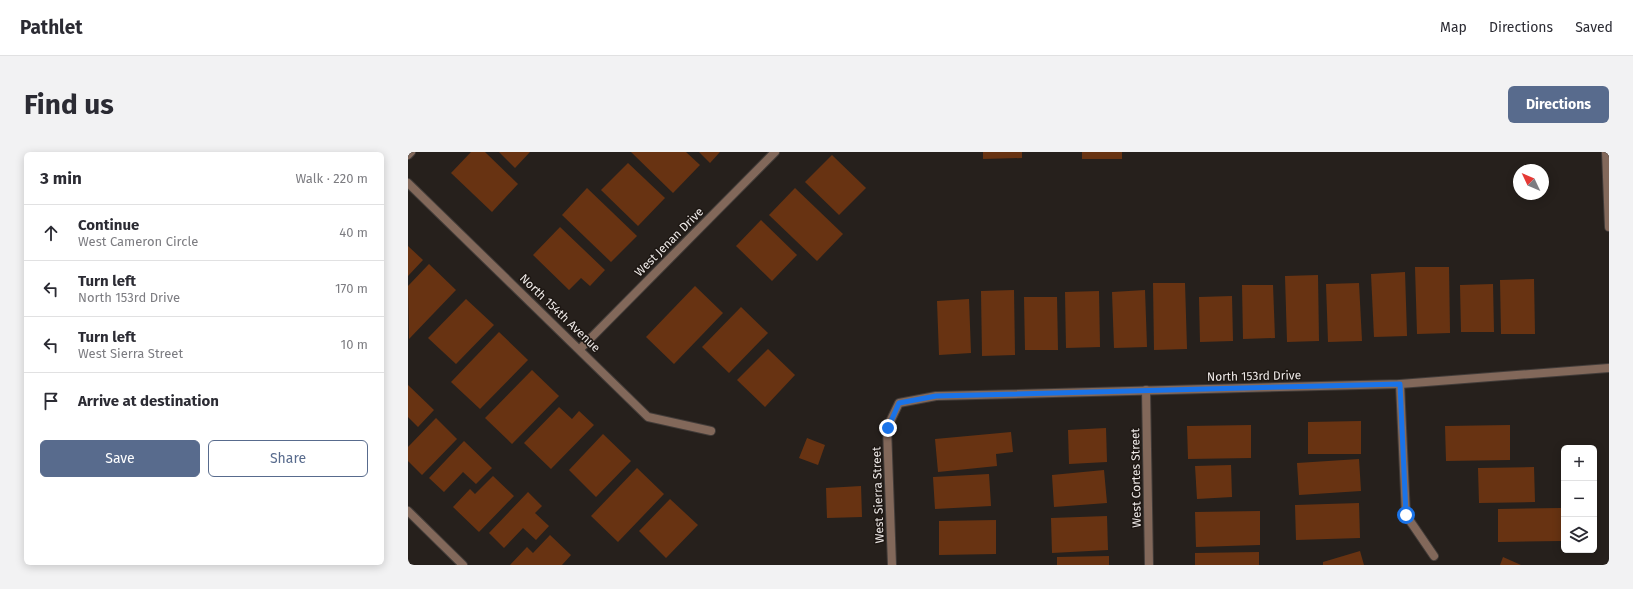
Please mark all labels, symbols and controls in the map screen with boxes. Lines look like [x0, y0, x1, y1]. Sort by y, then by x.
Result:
text: Pathlet [20, 16, 83, 39]
text: Map [1440, 19, 1467, 36]
text: Directions [1489, 19, 1553, 36]
text: Saved [1575, 19, 1613, 36]
button: Directions [1508, 86, 1609, 123]
text: Find us [24, 88, 114, 121]
north arrow [1513, 164, 1549, 200]
text: 3 min [40, 168, 82, 189]
text: Walk · 220 m [296, 171, 368, 186]
street label: West Jenan Drive [632, 205, 706, 279]
text: Continue [78, 216, 139, 234]
icon: ahead [40, 222, 62, 244]
text: 40 m [339, 225, 368, 240]
text: West Cameron Circle [78, 234, 198, 249]
street label: North 154th Avenue [517, 271, 603, 355]
text: Turn left [78, 272, 136, 290]
icon: left [40, 278, 62, 300]
text: 170 m [335, 281, 368, 296]
text: North 153rd Drive [78, 290, 180, 305]
text: Turn left [78, 328, 136, 346]
icon: left [40, 334, 62, 356]
text: 10 m [341, 337, 368, 352]
text: West Sierra Street [78, 346, 183, 361]
street label: North 153rd Drive [1207, 368, 1301, 384]
icon: arrive [40, 390, 62, 412]
text: Arrive at destination [78, 392, 219, 410]
route end [879, 419, 897, 437]
street label: West Cortes Street [1128, 427, 1144, 528]
button: Save [40, 440, 200, 477]
button: Share [208, 440, 368, 477]
map controls [1561, 445, 1597, 553]
button: + [1561, 445, 1597, 481]
street label: West Sierra Street [869, 446, 887, 544]
button: − [1561, 481, 1597, 517]
route start [1397, 506, 1415, 524]
button: layers [1561, 517, 1597, 553]

